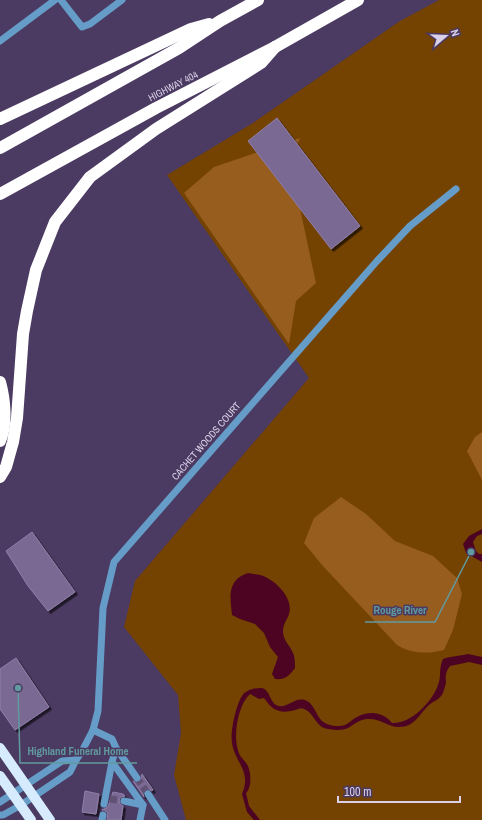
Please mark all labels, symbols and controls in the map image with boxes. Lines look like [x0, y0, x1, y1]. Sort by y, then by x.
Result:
north arrow [426, 16, 466, 56]
text: N [448, 27, 463, 38]
street label: HIGHWAY 404 [146, 68, 200, 104]
street label: CACHET WOODS COURT [169, 399, 243, 483]
callout: Rouge River [365, 599, 435, 622]
text: Rouge River [373, 603, 427, 617]
callout: Highland Funeral Home [20, 740, 137, 763]
text: Highland Funeral Home [27, 744, 129, 758]
scale bar [338, 778, 460, 804]
text: 100 m [344, 784, 371, 800]

